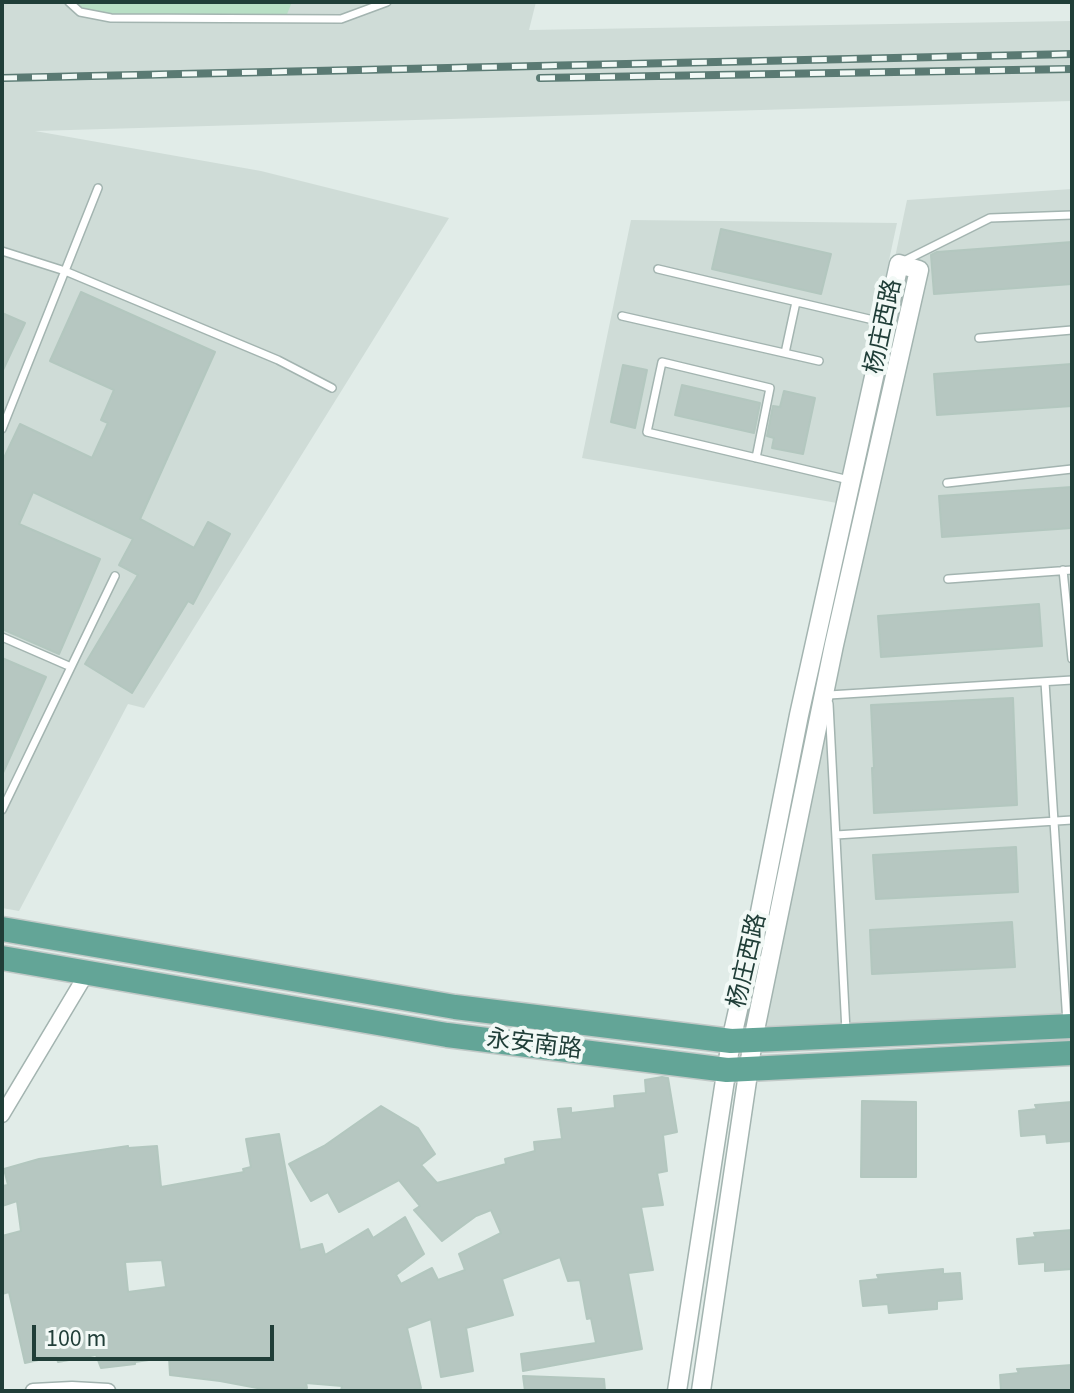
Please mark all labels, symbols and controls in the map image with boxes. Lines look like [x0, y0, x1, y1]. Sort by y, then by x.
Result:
street label: 杨庄西路 [861, 277, 909, 377]
street label: 杨庄西路 [724, 911, 774, 1011]
street label: 永安南路 [485, 1026, 583, 1066]
scale bar [36, 1309, 278, 1359]
text: 100 m [46, 1321, 106, 1356]

